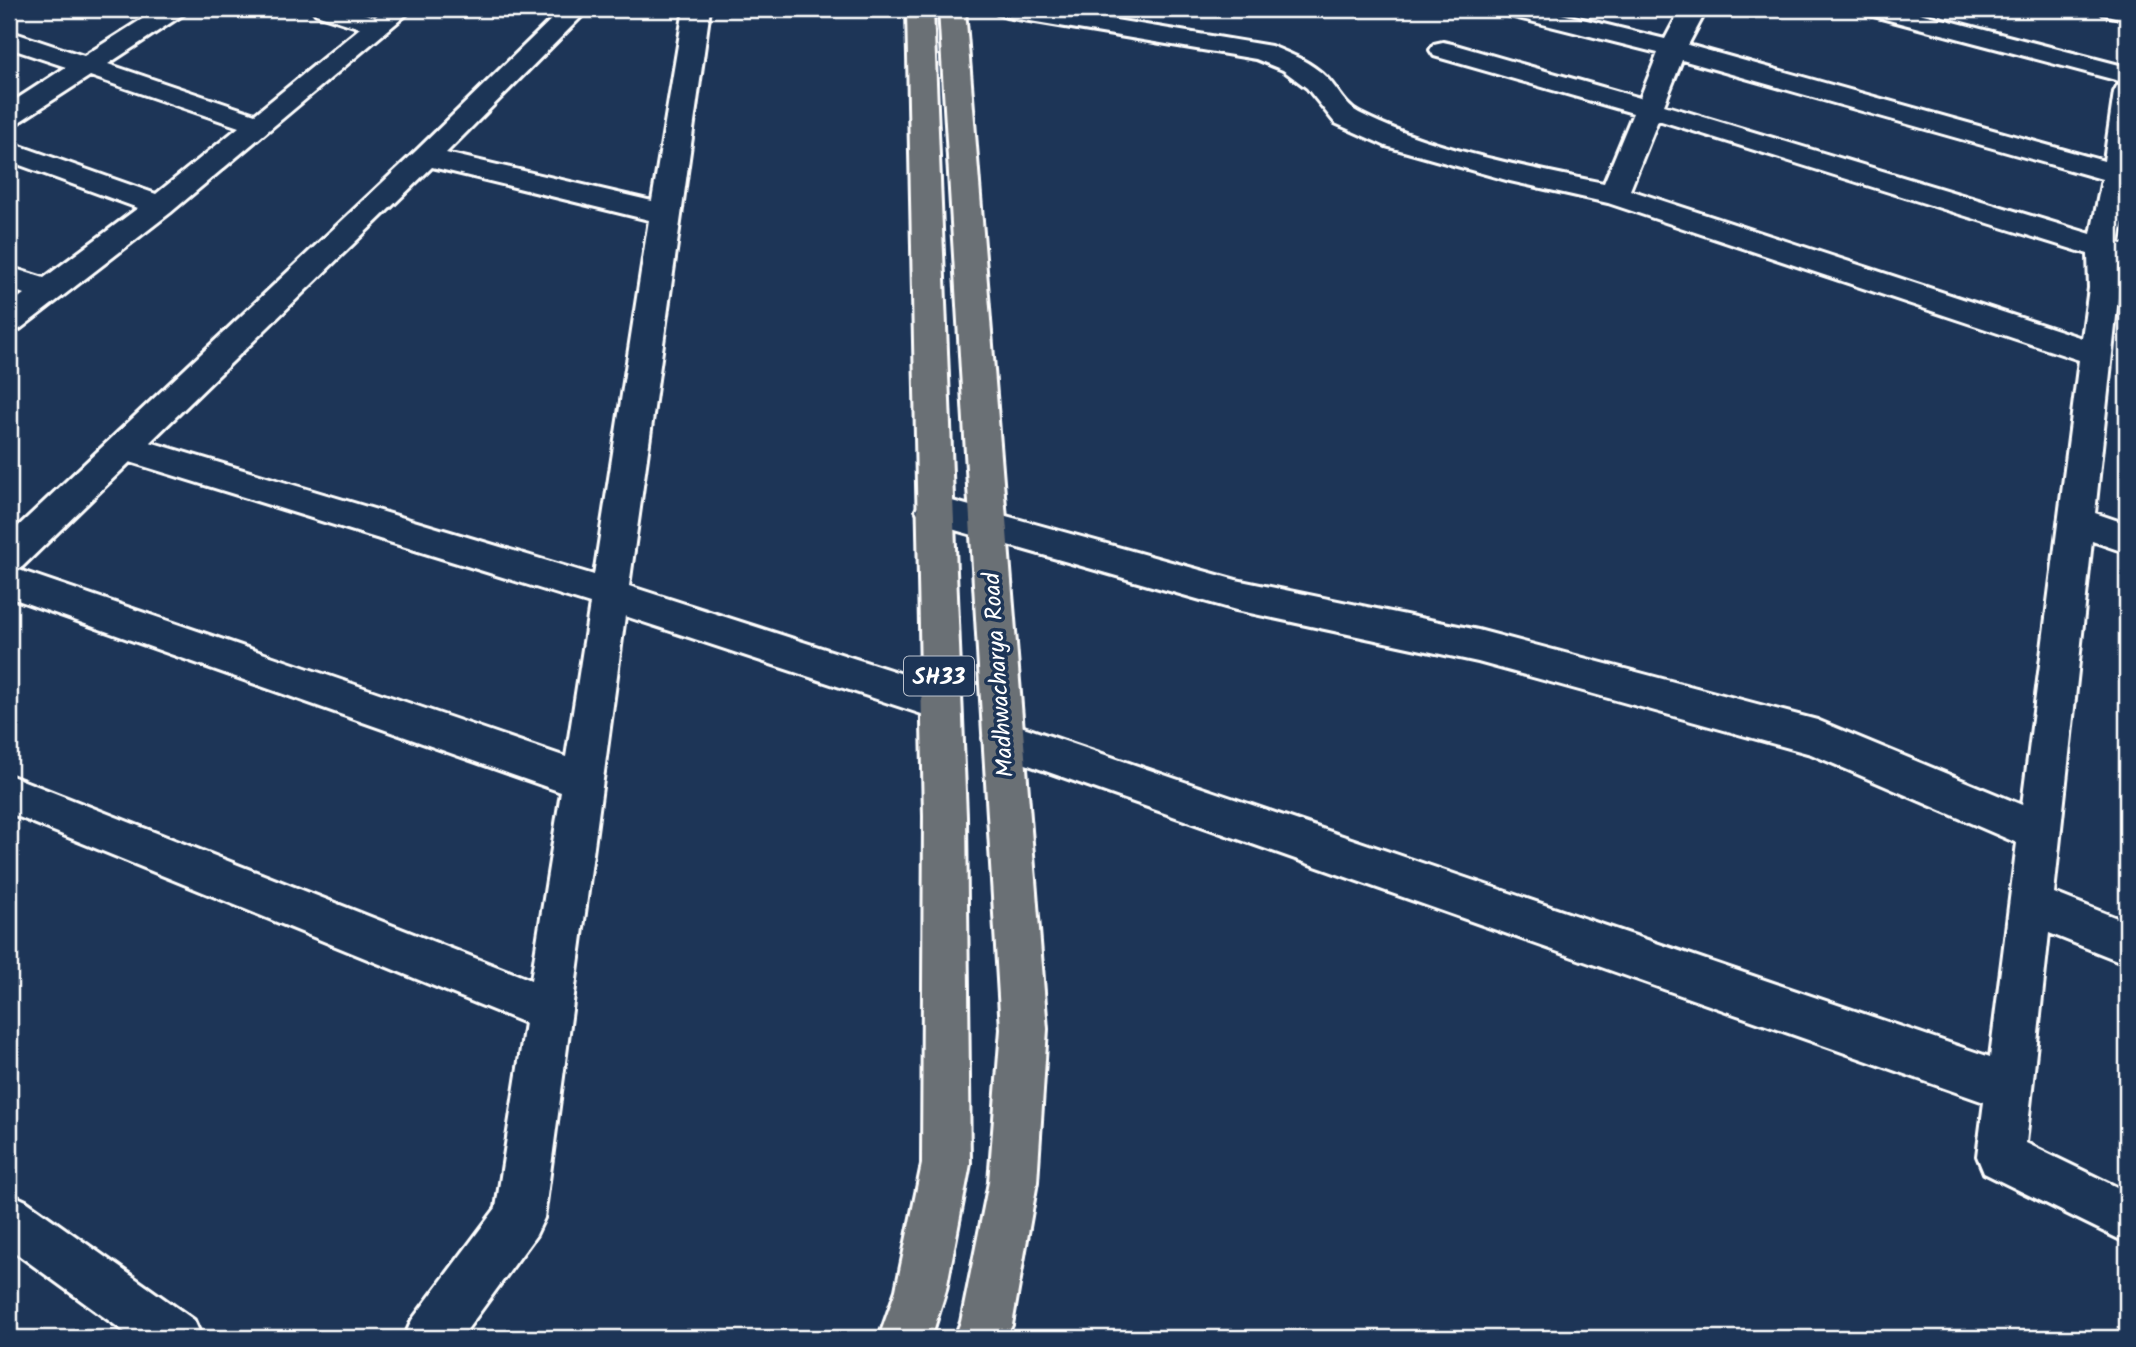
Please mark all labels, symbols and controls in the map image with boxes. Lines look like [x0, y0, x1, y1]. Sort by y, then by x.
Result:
street label: Madhwacharya Road [973, 570, 1026, 779]
road number: SH33 [904, 656, 974, 696]

